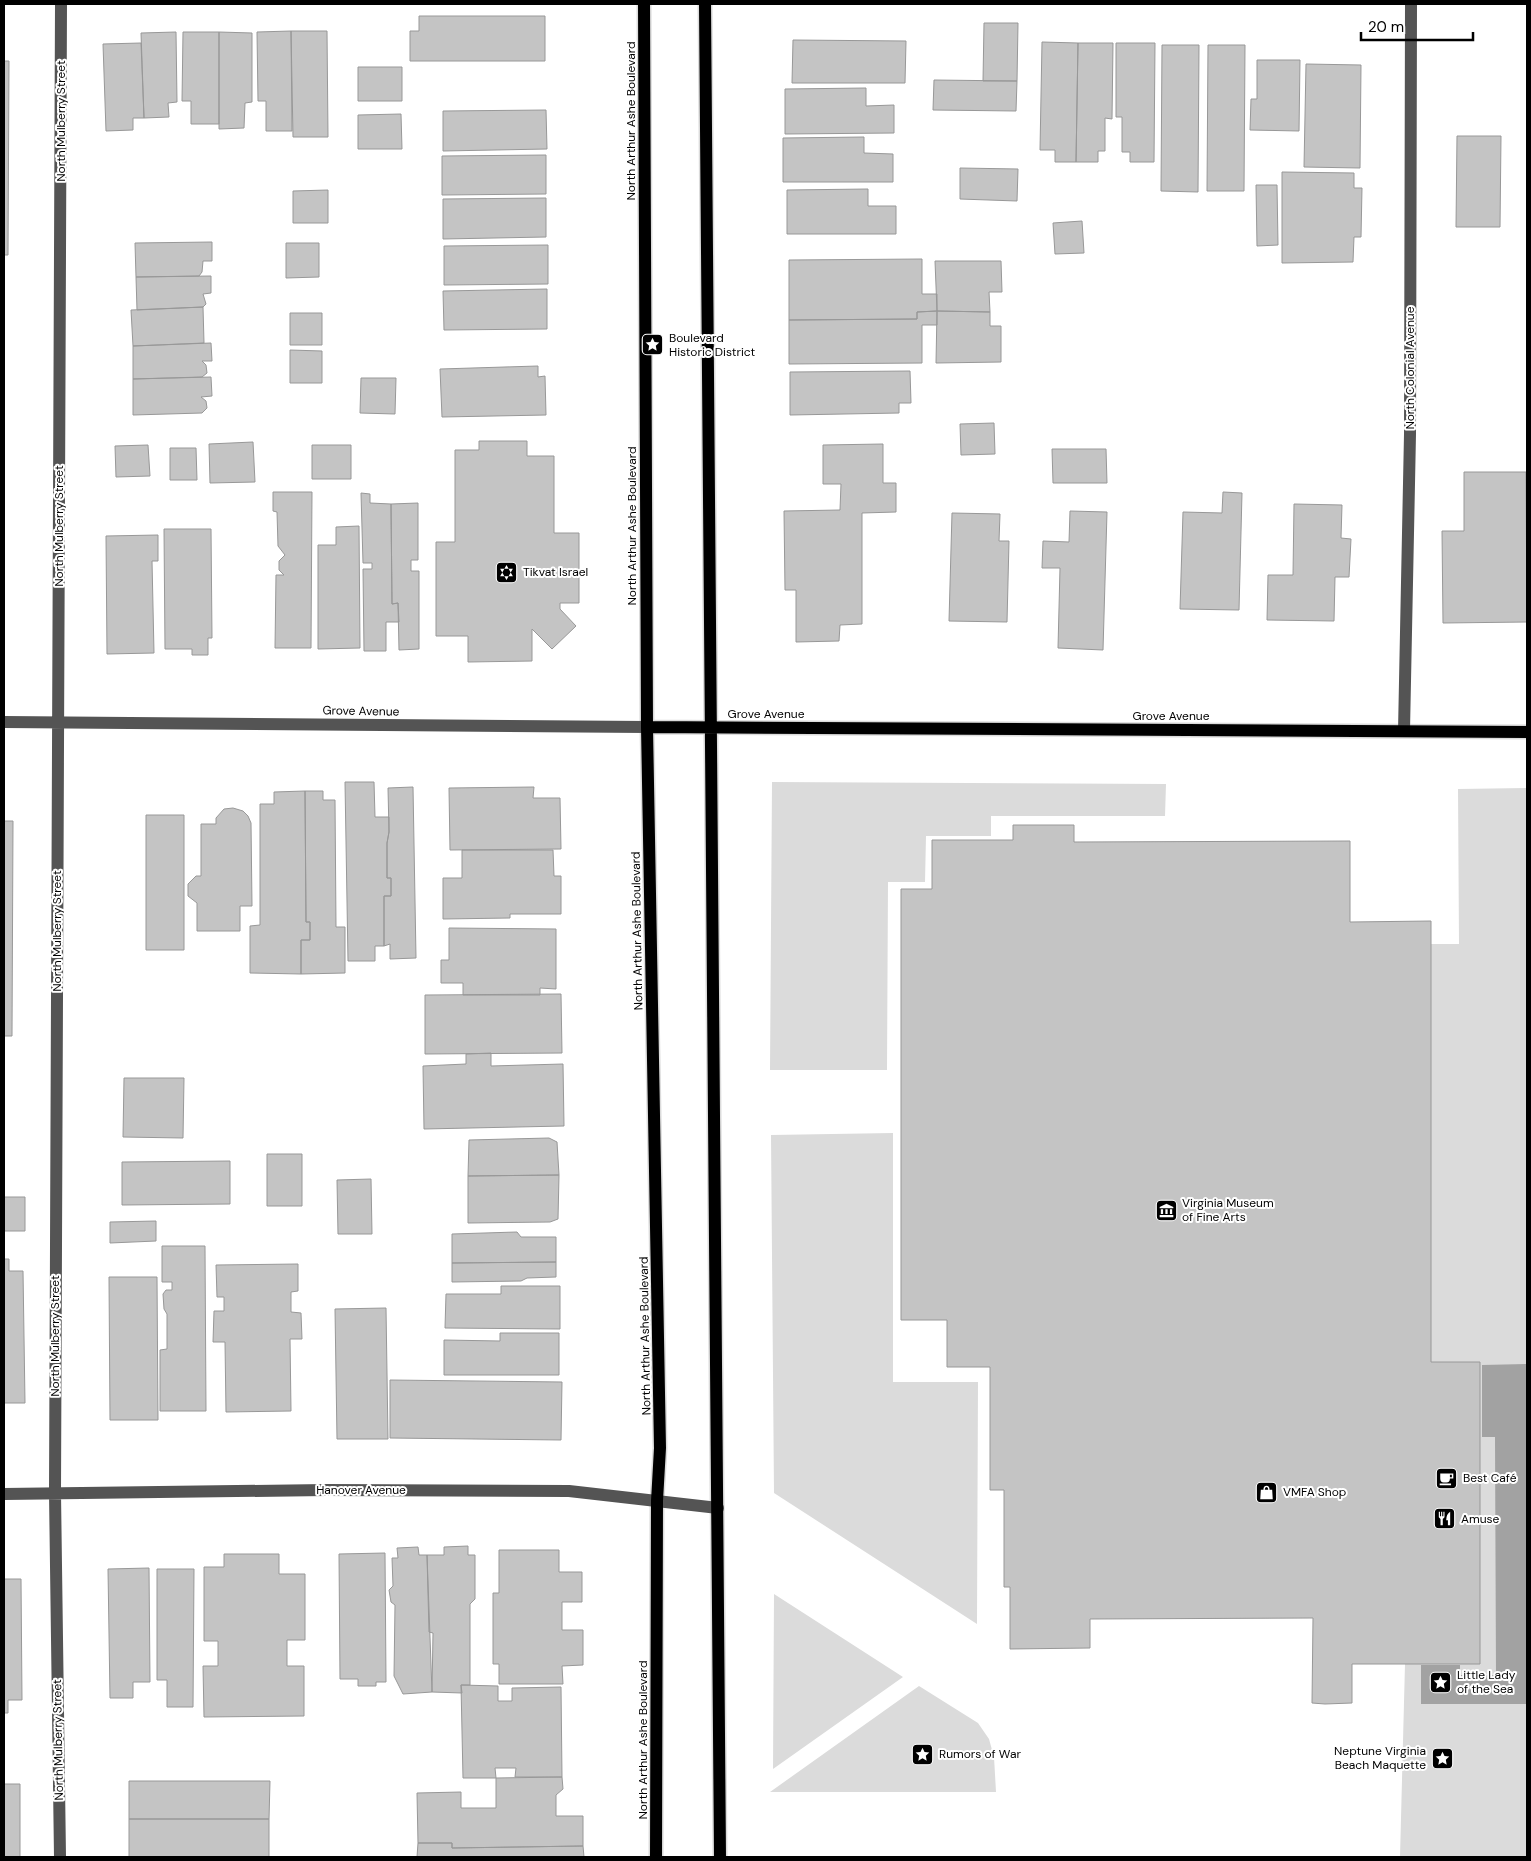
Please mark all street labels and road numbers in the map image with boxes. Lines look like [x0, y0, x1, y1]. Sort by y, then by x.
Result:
street label: North Arthur Ashe Boulevard [623, 42, 639, 200]
street label: North Mulberry Street [53, 60, 69, 182]
street label: North Colonial Avenue [1402, 306, 1418, 430]
street label: North Arthur Ashe Boulevard [624, 447, 640, 605]
street label: North Mulberry Street [51, 465, 67, 587]
street label: Grove Avenue [322, 702, 400, 720]
street label: Grove Avenue [728, 706, 805, 722]
street label: Grove Avenue [1133, 708, 1210, 724]
street label: North Arthur Ashe Boulevard [628, 851, 646, 1011]
street label: North Mulberry Street [49, 870, 65, 992]
street label: North Arthur Ashe Boulevard [636, 1256, 654, 1416]
street label: North Mulberry Street [47, 1275, 63, 1397]
street label: Hanover Avenue [316, 1482, 406, 1498]
street label: North Arthur Ashe Boulevard [635, 1661, 651, 1819]
street label: North Mulberry Street [49, 1679, 67, 1801]

